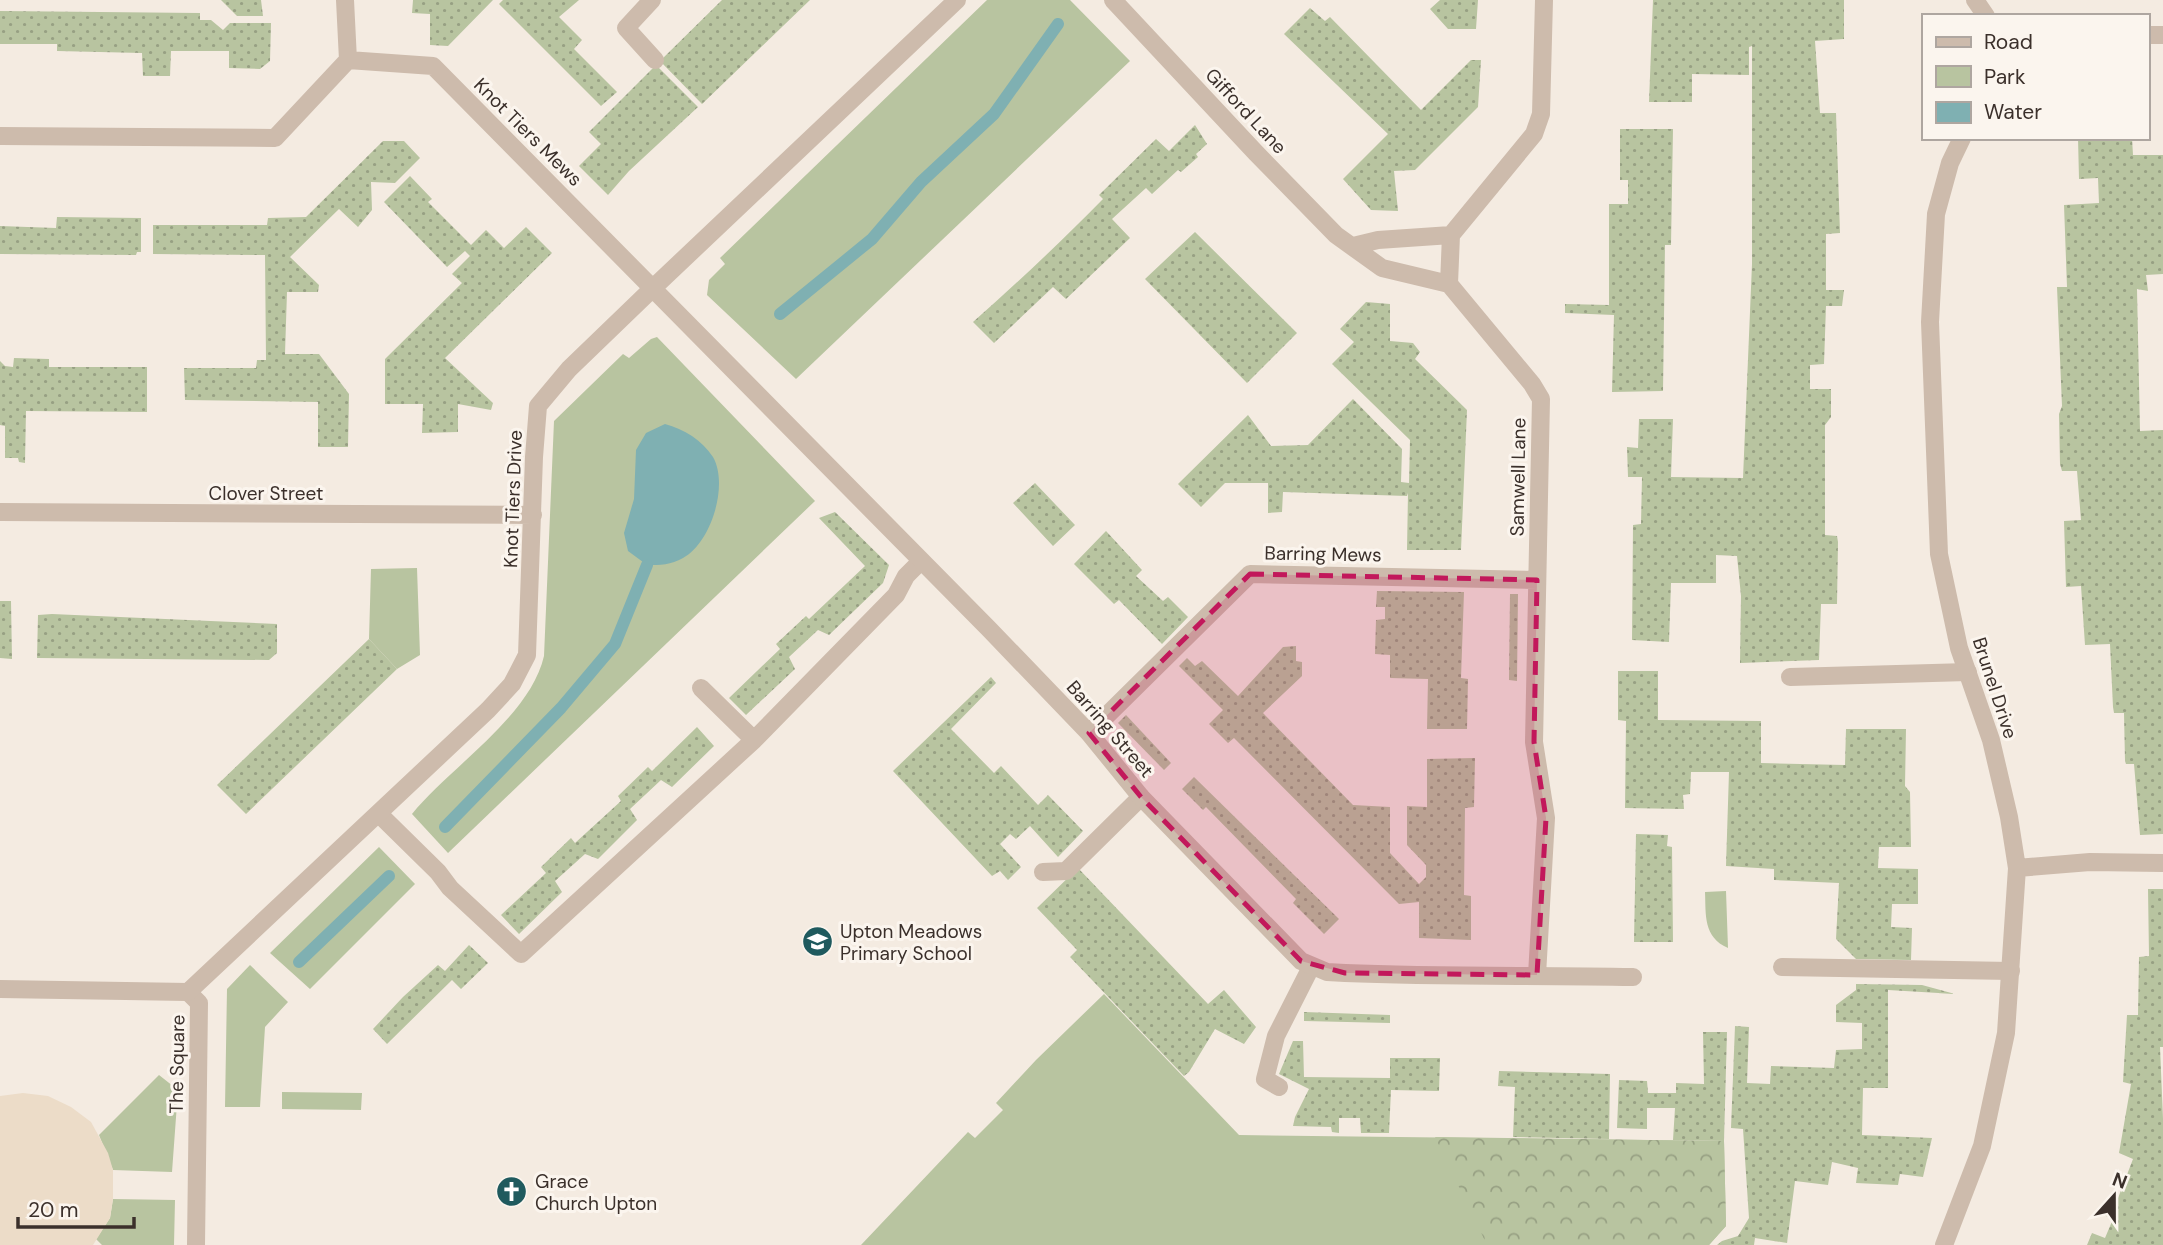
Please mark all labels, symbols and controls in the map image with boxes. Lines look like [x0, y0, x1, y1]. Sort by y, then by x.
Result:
legend [1922, 14, 2149, 140]
text: Road [1984, 28, 2033, 56]
street label: Gifford Lane [1200, 63, 1292, 159]
text: Park [1984, 63, 2026, 91]
street label: Knot Tiers Mews [468, 72, 588, 192]
text: Water [1984, 98, 2042, 126]
street label: Samwell Lane [1504, 417, 1532, 537]
street label: Knot Tiers Drive [498, 430, 528, 568]
street label: Clover Street [209, 481, 323, 506]
street label: Barring Mews [1264, 540, 1382, 568]
street label: Brunel Drive [1967, 634, 2023, 742]
street label: Barring Street [1061, 675, 1159, 783]
place label: Upton Meadows Primary School [840, 919, 982, 966]
school or university icon: Upton Meadows Primary School [800, 925, 834, 959]
street label: The Square [164, 1014, 190, 1114]
north arrow [2079, 1161, 2149, 1231]
text: N [2109, 1166, 2131, 1195]
place label: Grace Church Upton [535, 1169, 657, 1216]
church icon: Grace Church Upton [495, 1175, 529, 1209]
scale bar [18, 1186, 133, 1230]
text: 20 m [28, 1196, 79, 1224]

